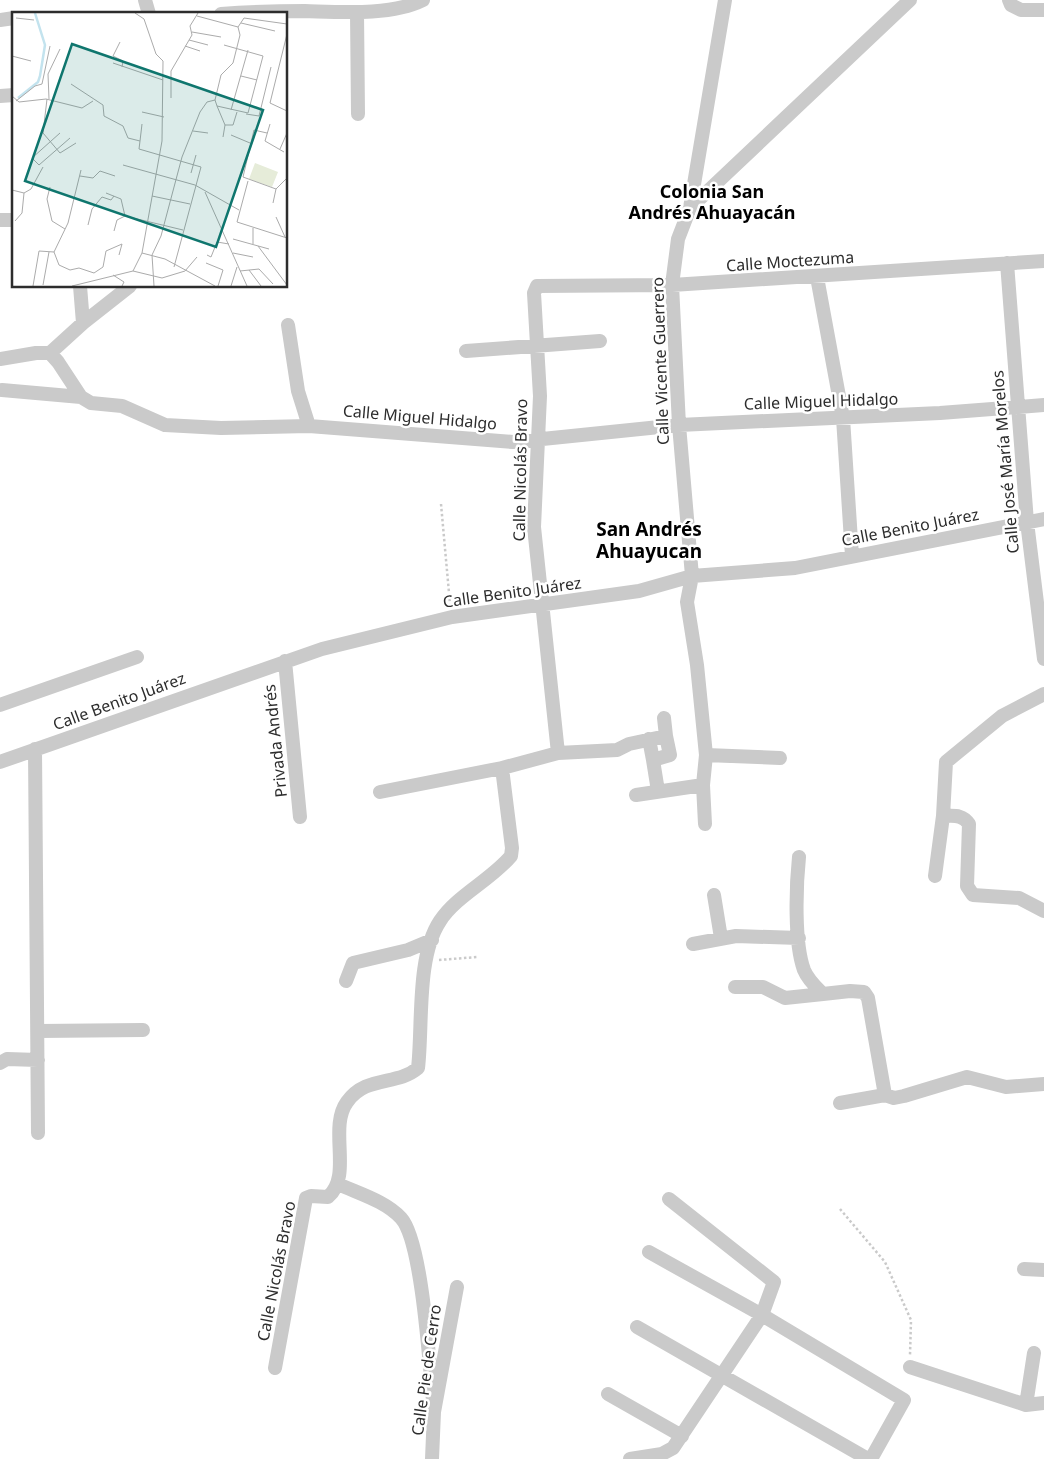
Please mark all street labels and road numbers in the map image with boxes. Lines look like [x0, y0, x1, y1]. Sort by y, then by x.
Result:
street label: Calle Moctezuma [725, 246, 855, 276]
street label: Calle Vicente Guerrero [646, 277, 674, 445]
street label: Calle José María Morelos [986, 370, 1024, 554]
street label: Calle Miguel Hidalgo [743, 387, 899, 415]
street label: Calle Miguel Hidalgo [342, 399, 498, 435]
street label: Calle Nicolás Bravo [508, 399, 532, 541]
street label: Calle Benito Juárez [839, 503, 981, 551]
street label: Calle Benito Juárez [441, 571, 583, 613]
street label: Calle Benito Juárez [50, 667, 188, 735]
street label: Privada Andrés [258, 683, 292, 799]
street label: Calle Nicolás Bravo [252, 1199, 300, 1343]
street label: Calle Pie de Cerro [406, 1303, 446, 1437]

